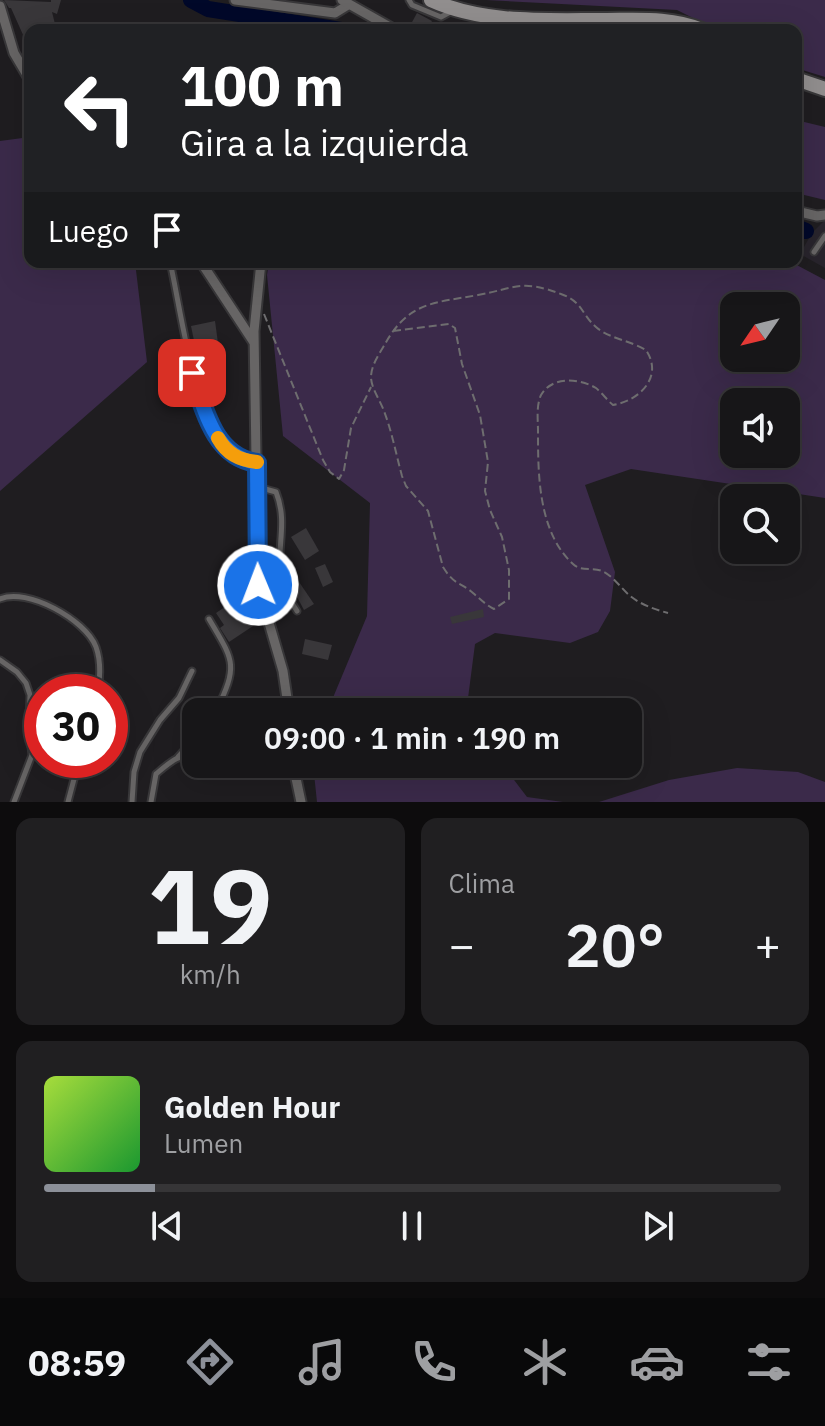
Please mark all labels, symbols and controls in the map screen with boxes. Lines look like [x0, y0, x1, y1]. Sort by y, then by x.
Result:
text: 100 m [180, 49, 344, 121]
icon: left [48, 56, 152, 160]
text: Gira a la izquierda [180, 119, 469, 166]
icon: arrive [145, 208, 189, 252]
text: Luego [48, 211, 129, 250]
north arrow [720, 292, 800, 372]
map controls [720, 292, 800, 564]
pin [158, 339, 226, 407]
icon: arrive [170, 351, 214, 395]
button: sound [720, 388, 800, 468]
button: search [720, 484, 800, 564]
position arrow [216, 543, 300, 627]
speed limit sign: 30 [24, 674, 128, 778]
text: 09:00 · 1 min · 190 m [264, 718, 560, 757]
text: 19 [148, 837, 273, 973]
text: Clima [449, 866, 515, 900]
text: 20° [565, 905, 665, 984]
text: − [449, 916, 475, 973]
text: + [755, 916, 781, 973]
text: km/h [180, 957, 241, 991]
text: Golden Hour [164, 1087, 340, 1126]
text: Lumen [164, 1126, 243, 1160]
icon: previous [145, 1204, 189, 1248]
icon: pause [390, 1204, 434, 1248]
icon: next [636, 1204, 680, 1248]
icon: directions [182, 1334, 238, 1390]
icon: music [294, 1334, 350, 1390]
icon: phone [406, 1334, 462, 1390]
icon: climate [517, 1334, 573, 1390]
icon: car [629, 1334, 685, 1390]
icon: filters [741, 1334, 797, 1390]
text: 08:59 [28, 1339, 126, 1386]

